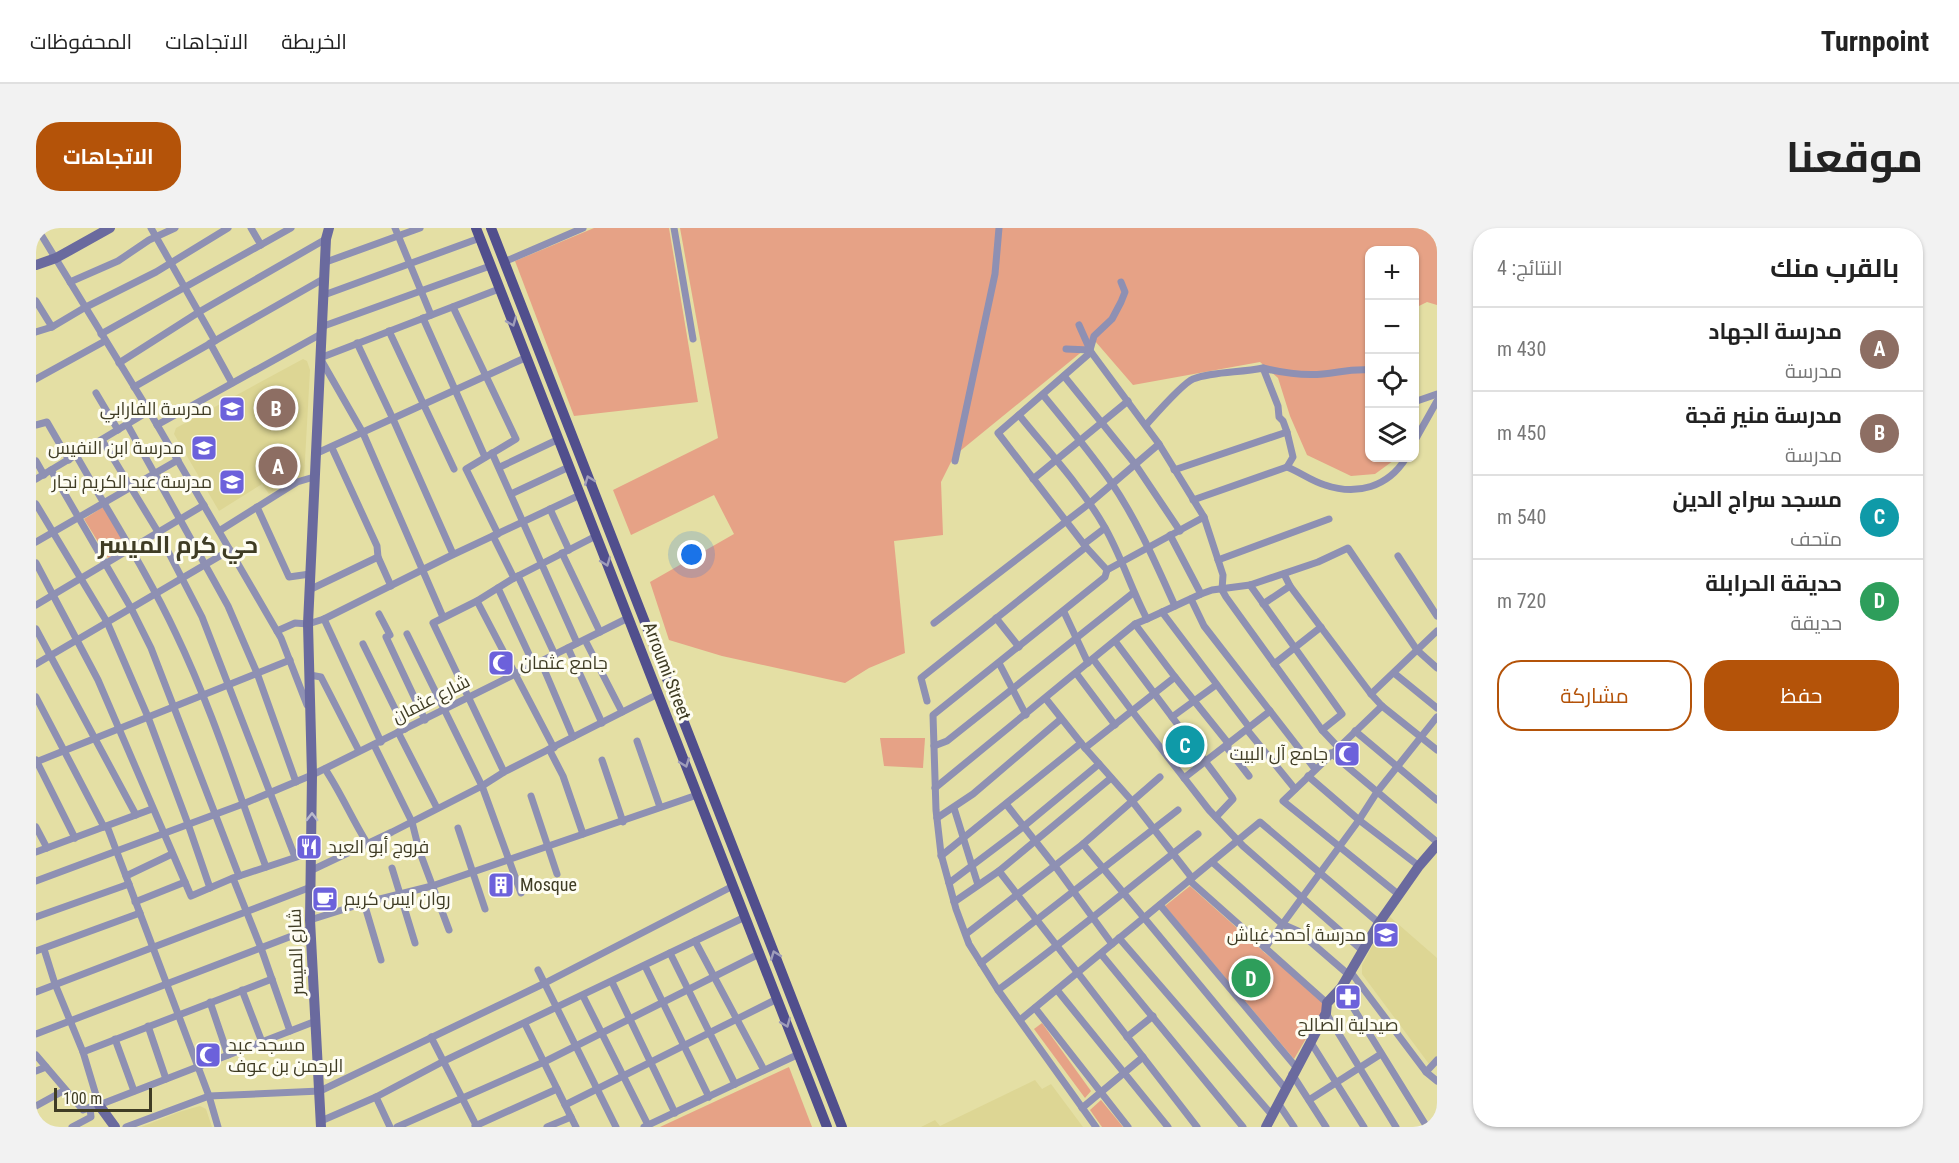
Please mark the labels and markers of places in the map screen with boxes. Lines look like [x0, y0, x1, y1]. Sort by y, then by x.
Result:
pin: B [256, 386, 296, 430]
school or university icon: مدرسة الفارابي [217, 394, 247, 424]
place label: مدرسة الفارابي [100, 398, 212, 423]
school or university icon: مدرسة ابن النفيس [189, 433, 219, 463]
place label: مدرسة ابن النفيس [48, 437, 184, 459]
pin: A [258, 444, 298, 488]
school or university icon: مدرسة عبد الكريم نجار [217, 467, 247, 497]
place label: مدرسة عبد الكريم نجار [51, 471, 212, 494]
mosque icon: جامع عثمان [486, 648, 516, 678]
place label: جامع عثمان [520, 652, 608, 675]
pin: C [1166, 722, 1204, 768]
mosque icon: جامع آل البيت [1332, 739, 1362, 769]
place label: جامع آل البيت [1230, 743, 1328, 766]
restaurant icon: فروج أبو العبد [294, 832, 324, 862]
place label: فروج أبو العبد [328, 836, 429, 859]
building icon: Mosque [486, 870, 516, 900]
place label: Mosque [520, 874, 577, 895]
cafe icon: روان ايس كريم [310, 884, 340, 914]
place label: روان ايس كريم [344, 888, 451, 911]
school or university icon: مدرسة أحمد غباش [1371, 920, 1401, 950]
place label: مدرسة أحمد غباش [1227, 924, 1366, 946]
pin: D [1232, 956, 1270, 1000]
pharmacy icon: صيدلية الصالح [1333, 982, 1363, 1012]
place label: صيدلية الصالح [1297, 1014, 1399, 1037]
place label: مسجد عبد الرحمن بن عوف [228, 1034, 343, 1077]
mosque icon: مسجد عبد الرحمن بن عوف [193, 1040, 223, 1070]

